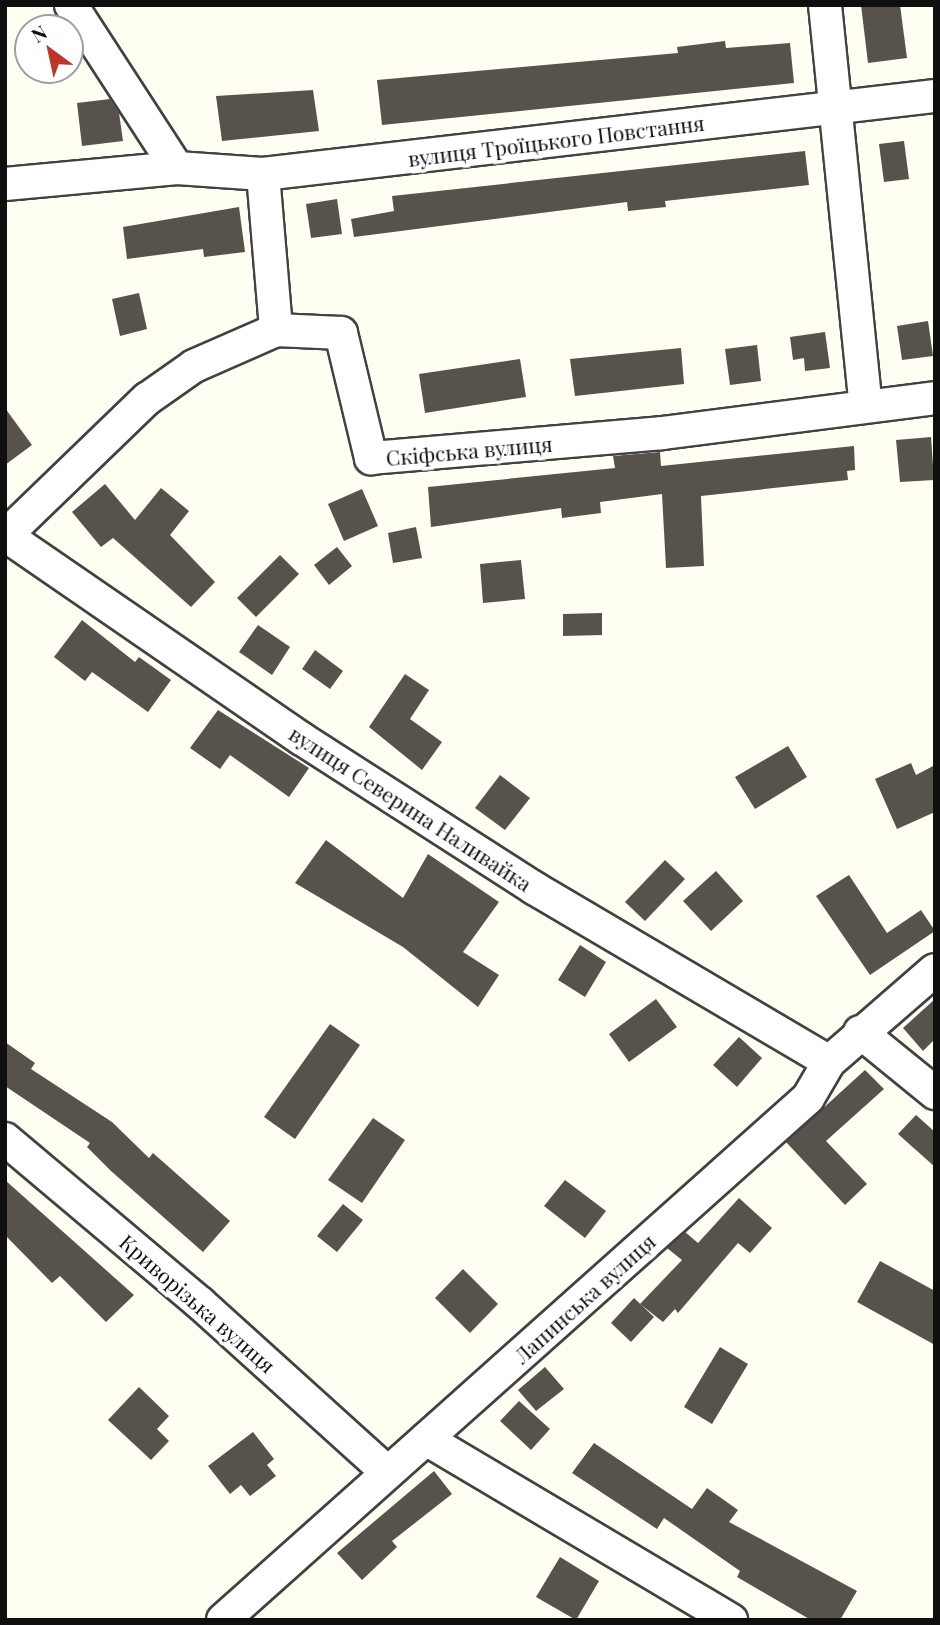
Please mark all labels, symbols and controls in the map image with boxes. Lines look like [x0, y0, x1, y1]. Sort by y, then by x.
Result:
north arrow [14, 14, 84, 84]
text: N [26, 18, 51, 48]
street label: вулиця Троїцького Повстання [406, 109, 706, 171]
street label: Скіфська вулиця [385, 430, 553, 470]
street label: вулиця Северина Наливайка [285, 720, 537, 896]
street label: Лапинська вулиця [508, 1228, 660, 1368]
street label: Криворізька вулиця [115, 1229, 281, 1377]

